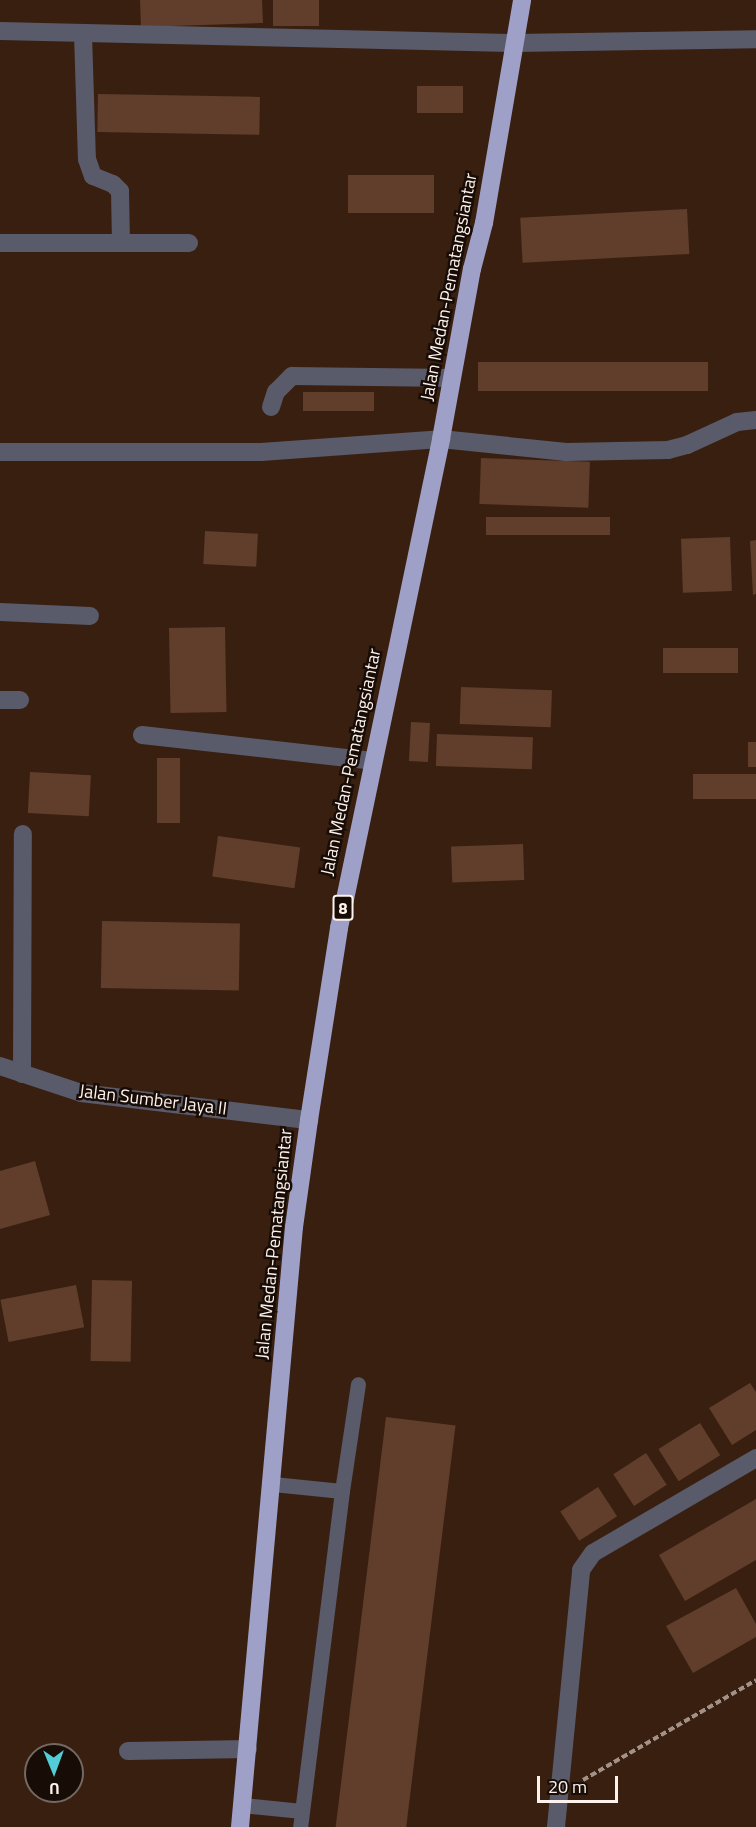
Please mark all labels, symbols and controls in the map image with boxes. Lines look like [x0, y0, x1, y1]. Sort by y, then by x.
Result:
street label: Jalan Medan-Pematangsiantar [416, 171, 482, 403]
street label: Jalan Medan-Pematangsiantar [316, 646, 386, 878]
road number: 8 [332, 895, 354, 921]
street label: Jalan Sumber Jaya II [78, 1080, 228, 1120]
street label: Jalan Medan-Pematangsiantar [251, 1128, 297, 1360]
north arrow [24, 1743, 84, 1803]
scale bar [540, 1764, 621, 1802]
text: 20 m [548, 1773, 587, 1800]
text: U [49, 1777, 60, 1801]

